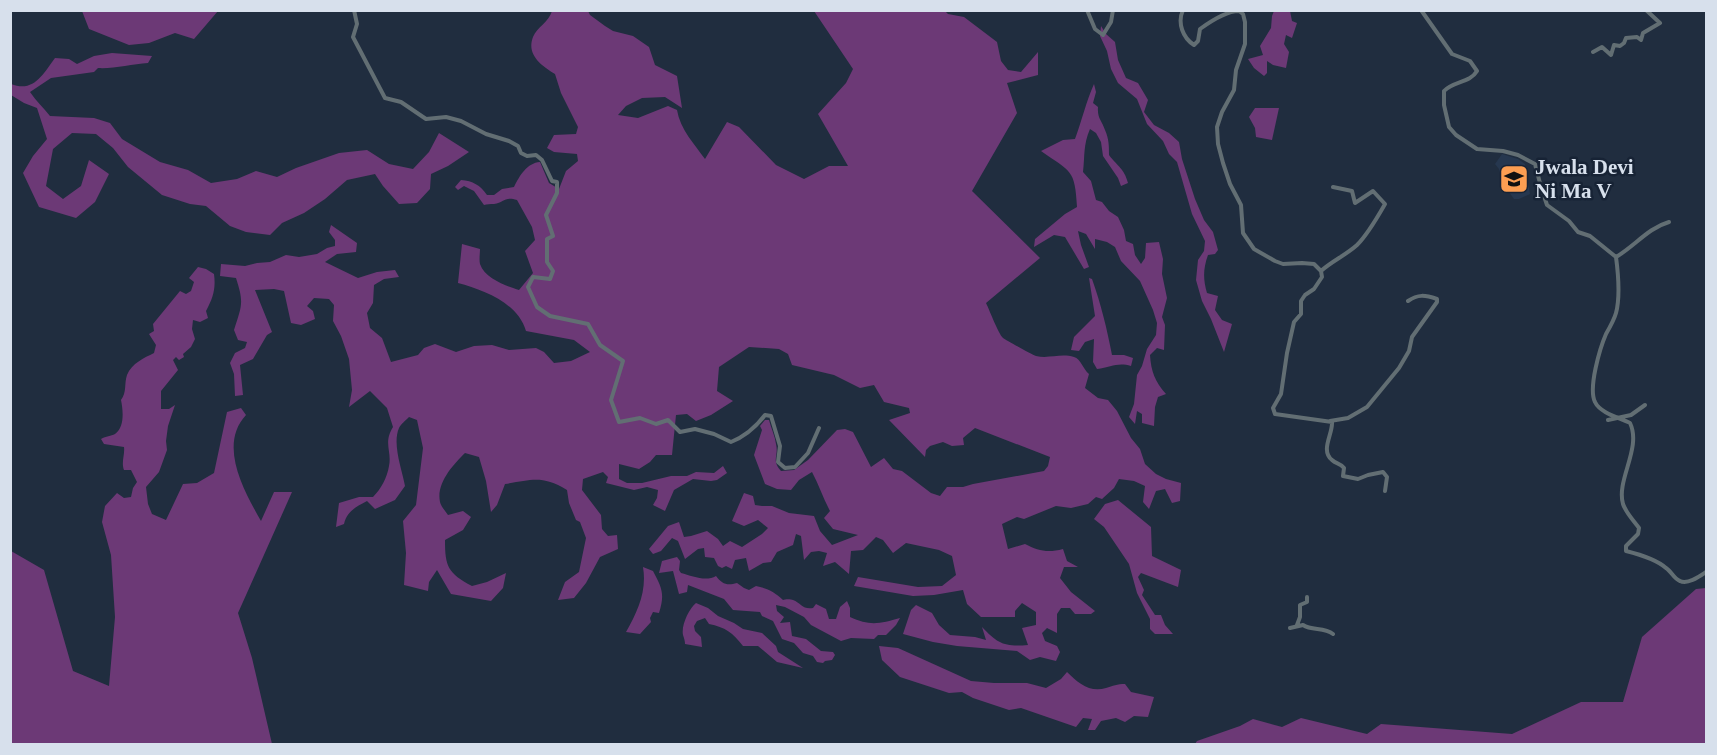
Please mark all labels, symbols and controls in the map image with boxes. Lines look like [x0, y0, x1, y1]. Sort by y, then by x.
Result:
place label: Jwala Devi Ni Ma V [1535, 155, 1634, 203]
school or university icon: Jwala Devi Ni Ma V [1498, 163, 1530, 195]

